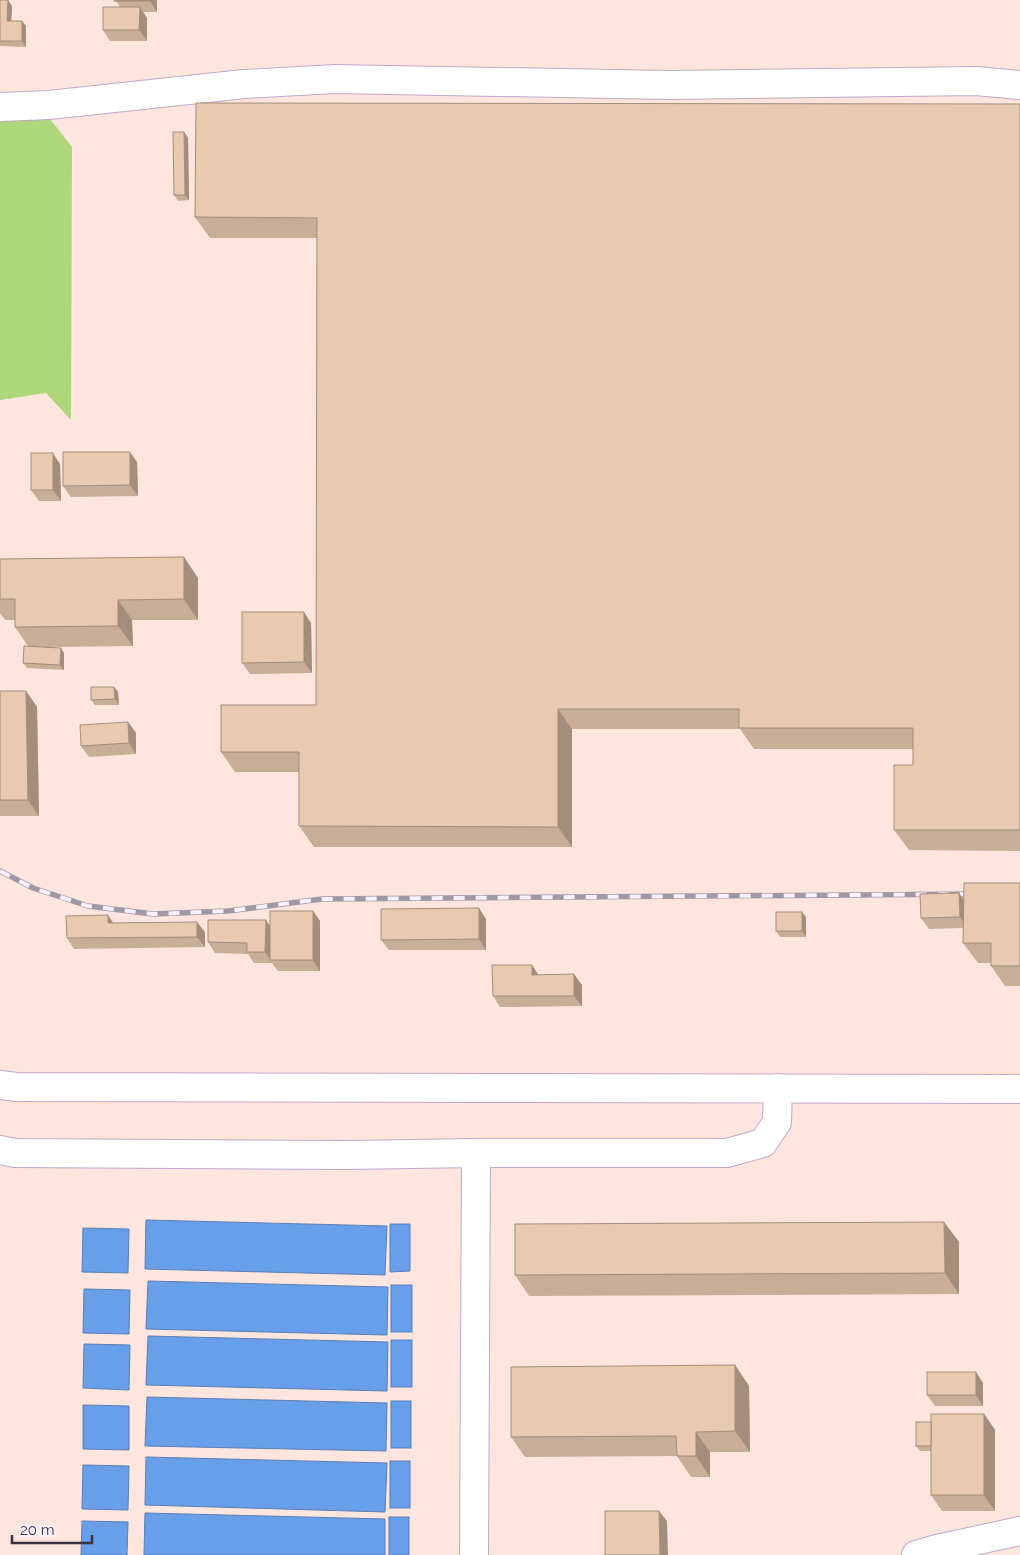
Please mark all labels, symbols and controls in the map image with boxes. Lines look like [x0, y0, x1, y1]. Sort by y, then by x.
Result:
scale bar [12, 1512, 92, 1544]
text: 20 m [20, 1521, 55, 1539]

